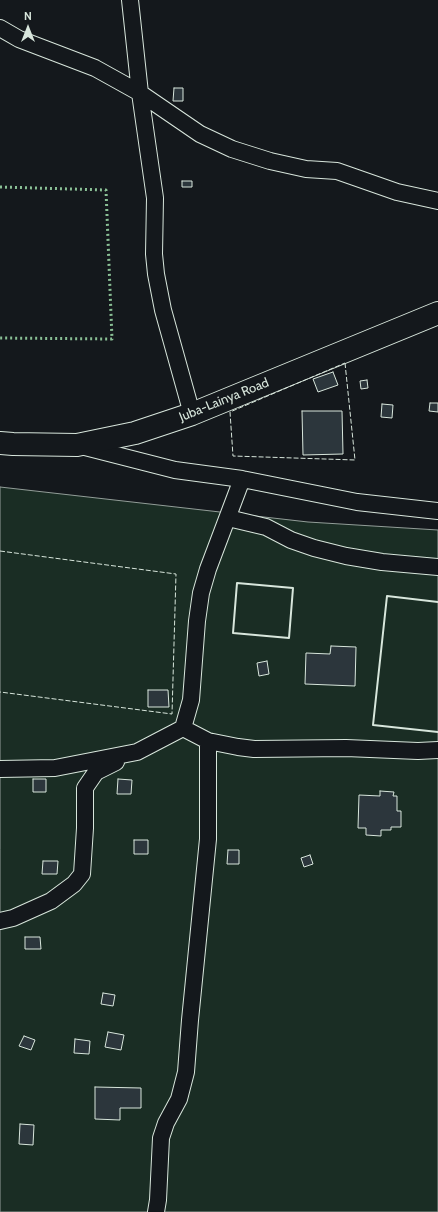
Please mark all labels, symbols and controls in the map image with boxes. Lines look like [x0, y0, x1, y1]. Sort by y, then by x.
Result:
north arrow [8, 8, 48, 48]
text: N [24, 9, 32, 23]
street label: Juba-Lainya Road [177, 375, 271, 425]

